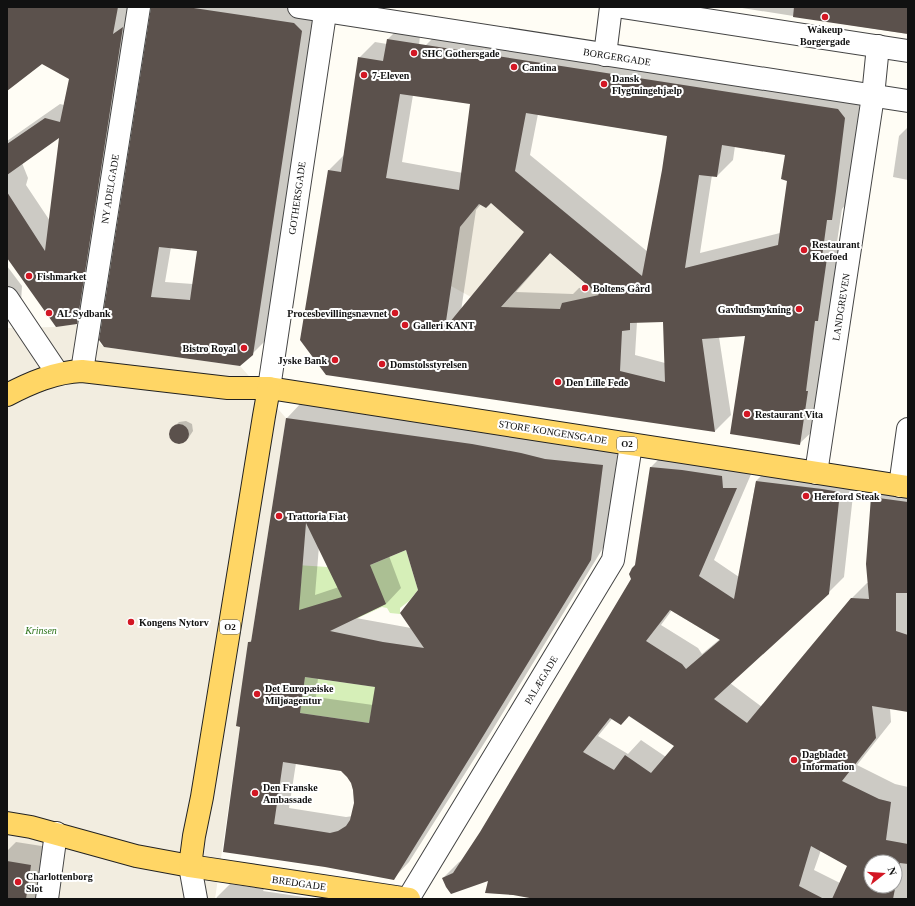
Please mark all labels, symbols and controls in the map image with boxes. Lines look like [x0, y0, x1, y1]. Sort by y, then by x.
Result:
marker: Wakeup Borgergade [820, 12, 830, 22]
place label: Wakeup Borgergade [800, 24, 851, 47]
street label: BORGERGADE [582, 46, 652, 68]
marker: SHC Gothersgade [409, 48, 419, 58]
place label: SHC Gothersgade [422, 48, 500, 59]
marker: Cantina [509, 62, 519, 72]
place label: Cantina [522, 62, 556, 73]
marker: 7-Eleven [359, 70, 369, 80]
place label: 7-Eleven [372, 70, 410, 81]
place label: Dansk Flygtningehjælp [612, 73, 682, 96]
marker: Dansk Flygtningehjælp [599, 79, 609, 89]
street label: NY ADELGADE [99, 153, 121, 225]
street label: GOTHERSGADE [286, 161, 308, 235]
place label: Restaurant Koefoed [812, 239, 860, 262]
marker: Restaurant Koefoed [799, 245, 809, 255]
marker: Fishmarket [24, 271, 34, 281]
place label: Fishmarket [37, 271, 87, 282]
street label: LANDGREVEN [830, 272, 852, 342]
marker: Boltens Gård [580, 283, 590, 293]
place label: Boltens Gård [593, 283, 650, 294]
place label: Gavludsmykning [718, 304, 791, 315]
marker: Gavludsmykning [794, 304, 804, 314]
marker: AL Sydbank [44, 308, 54, 318]
place label: AL Sydbank [57, 308, 111, 319]
place label: Procesbevillingsnævnet [287, 308, 388, 319]
marker: Procesbevillingsnævnet [390, 308, 400, 318]
marker: Galleri KANT [400, 320, 410, 330]
place label: Galleri KANT [413, 320, 475, 331]
place label: Bistro Royal [183, 343, 236, 354]
marker: Bistro Royal [239, 343, 249, 353]
place label: Jyske Bank [278, 355, 327, 366]
marker: Jyske Bank [330, 355, 340, 365]
marker: Domstolsstyrelsen [377, 359, 387, 369]
place label: Domstolsstyrelsen [390, 359, 467, 370]
marker: Den Lille Fede [553, 377, 563, 387]
place label: Den Lille Fede [566, 377, 629, 388]
marker: Restaurant Vita [742, 409, 752, 419]
place label: Restaurant Vita [755, 409, 823, 420]
street label: STORE KONGENSGADE [498, 418, 608, 446]
road number: O2 [617, 437, 637, 451]
marker: Hereford Steak [801, 491, 811, 501]
place label: Hereford Steak [814, 491, 880, 502]
marker: Trattoria Fiat [274, 511, 284, 521]
place label: Trattoria Fiat [287, 511, 347, 522]
marker: Kongens Nytorv [126, 617, 136, 627]
place label: Kongens Nytorv [139, 617, 209, 628]
road number: O2 [220, 620, 240, 634]
park label: Krinsen [24, 625, 57, 636]
street label: PALÆGADE [522, 654, 560, 706]
place label: Det Europæiske Miljøagentur [265, 683, 334, 706]
marker: Det Europæiske Miljøagentur [252, 689, 262, 699]
place label: Dagbladet Information [802, 749, 855, 772]
marker: Dagbladet Information [789, 755, 799, 765]
place label: Den Franske Ambassade [263, 782, 318, 805]
marker: Den Franske Ambassade [250, 788, 260, 798]
north arrow [863, 854, 903, 894]
text: N [886, 866, 899, 877]
place label: Charlottenborg Slot [26, 871, 93, 894]
street label: BREDGADE [271, 874, 327, 892]
marker: Charlottenborg Slot [13, 877, 23, 887]

